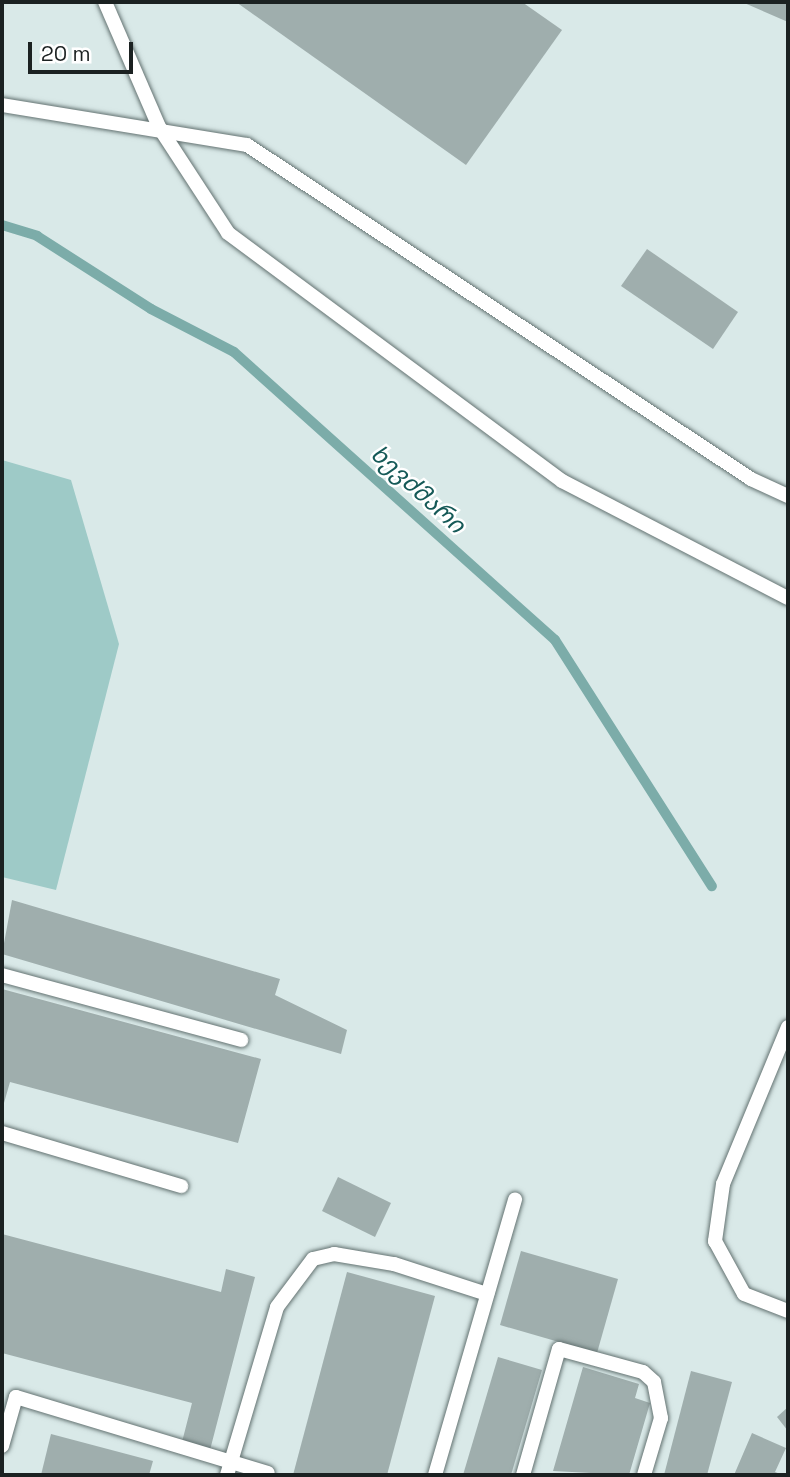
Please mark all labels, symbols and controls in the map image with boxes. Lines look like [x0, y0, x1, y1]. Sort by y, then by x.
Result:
scale bar [32, 28, 136, 72]
text: 20 m [41, 40, 91, 67]
water label: ხევძმარი [365, 439, 471, 539]

